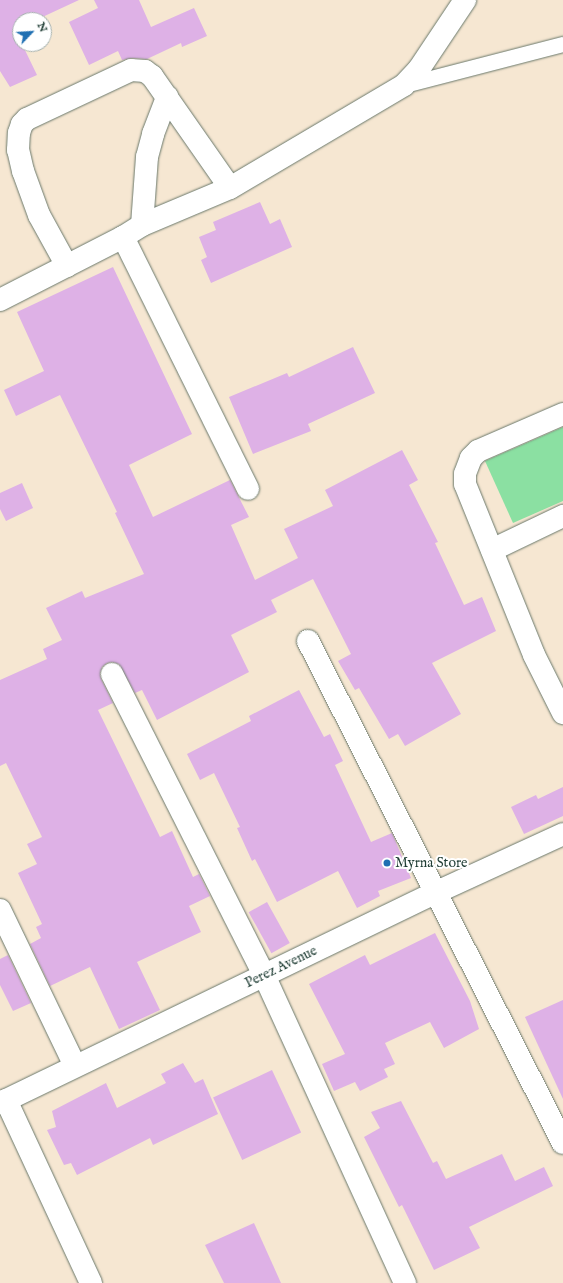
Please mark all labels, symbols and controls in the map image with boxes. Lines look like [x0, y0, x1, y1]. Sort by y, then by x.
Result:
north arrow [12, 12, 52, 52]
text: N [34, 20, 50, 35]
place label: Myrna Store [395, 855, 467, 871]
marker: Myrna Store [382, 858, 392, 868]
street label: Perez Avenue [242, 942, 320, 992]

